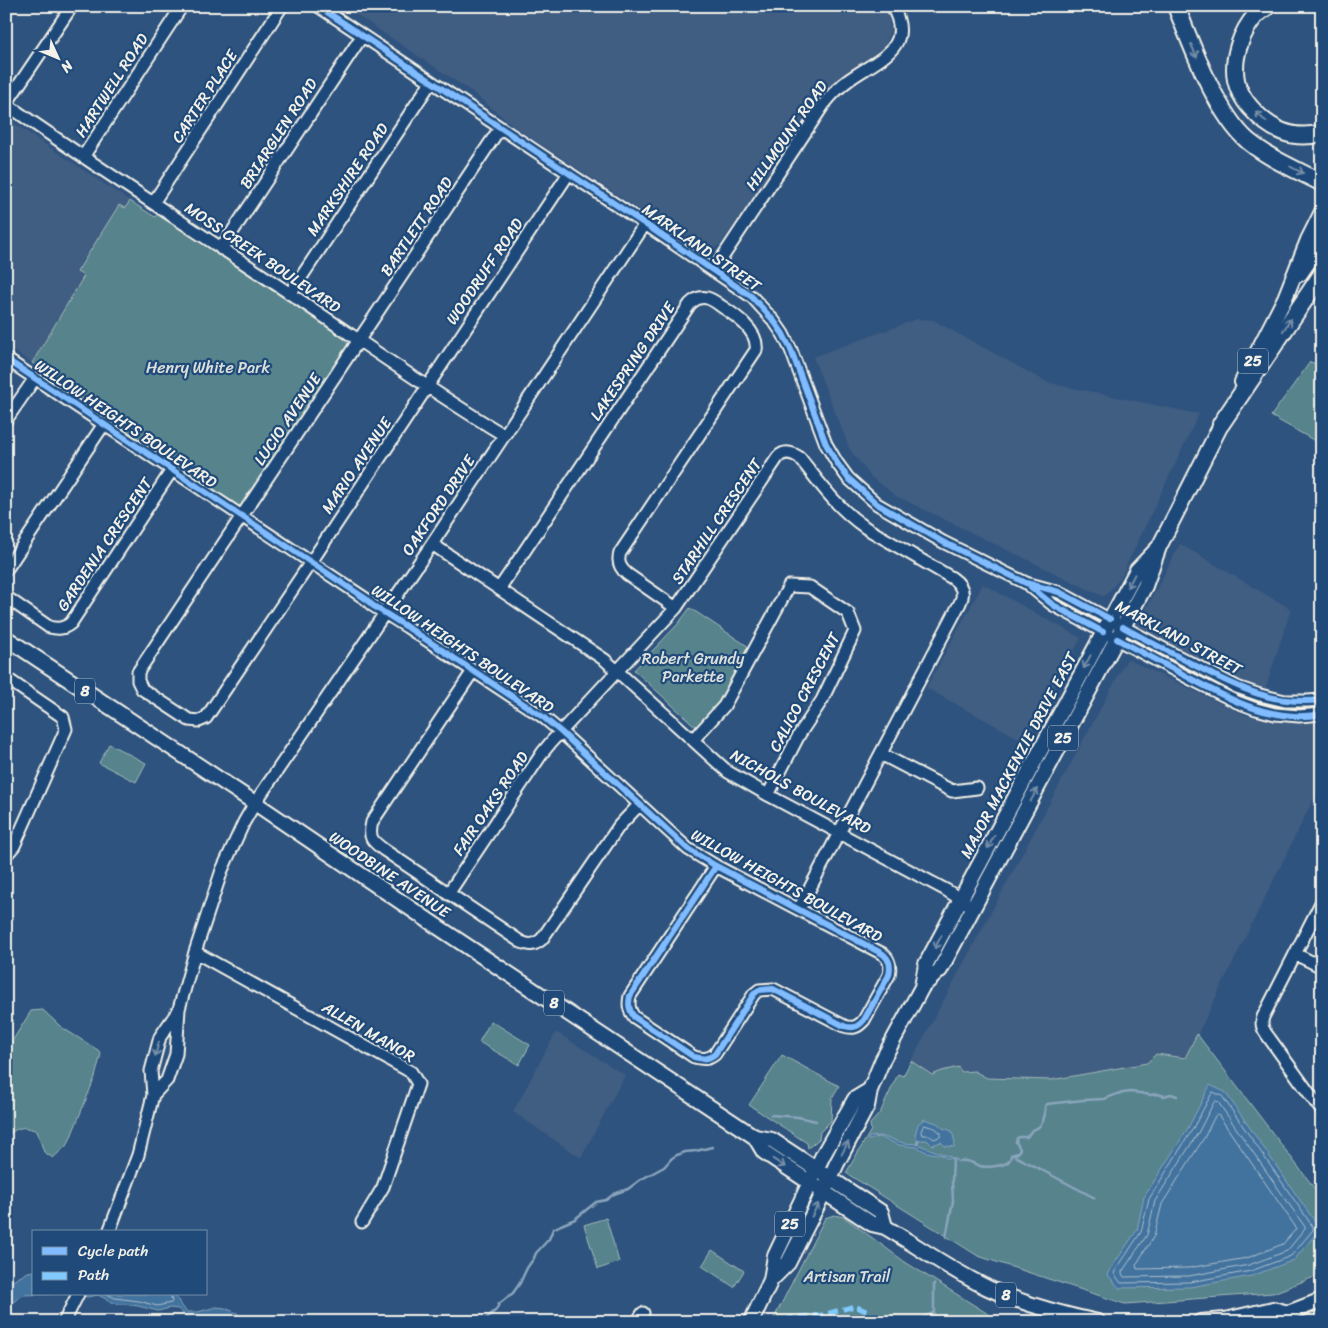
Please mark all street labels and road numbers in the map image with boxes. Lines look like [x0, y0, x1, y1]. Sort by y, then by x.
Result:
street label: HARTWELL ROAD [67, 27, 156, 143]
street label: CARTER PLACE [163, 43, 246, 149]
street label: BRIARGLEN ROAD [231, 71, 326, 195]
street label: HILLMOUNT ROAD [737, 74, 836, 197]
street label: MARKSHIRE ROAD [299, 116, 397, 242]
street label: BARTLETT ROAD [372, 170, 461, 282]
street label: MOSS CREEK BOULEVARD [178, 194, 347, 321]
street label: MARKLAND STREET [636, 195, 768, 300]
street label: WOODRUFF ROAD [438, 212, 531, 331]
street label: LAKESPRING DRIVE [582, 295, 684, 427]
road number: 25 [1238, 348, 1268, 374]
street label: WILLOW HEIGHTS BOULEVARD [28, 351, 224, 496]
street label: LUCIO AVENUE [246, 366, 330, 472]
street label: MARIO AVENUE [313, 410, 400, 520]
street label: OAKFORD DRIVE [394, 448, 484, 562]
street label: STARHILL CRESCENT [663, 451, 770, 590]
street label: GARDENIA CRESCENT [49, 470, 161, 617]
street label: WILLOW HEIGHTS BOULEVARD [365, 576, 561, 721]
street label: MARKLAND STREET [1110, 592, 1249, 684]
street label: CALICO CRESCENT [761, 626, 849, 757]
street label: MAJOR MACKENZIE DRIVE EAST [952, 646, 1086, 864]
road number: 8 [75, 678, 95, 704]
road number: 25 [1048, 726, 1078, 750]
street label: NICHOLS BOULEVARD [725, 741, 877, 842]
street label: FAIR OAKS ROAD [444, 744, 537, 862]
street label: WILLOW HEIGHTS BOULEVARD [685, 820, 889, 951]
street label: WOODBINE AVENUE [323, 823, 457, 927]
road number: 8 [544, 990, 564, 1016]
street label: ALLEN MANOR [316, 992, 422, 1070]
road number: 25 [775, 1212, 805, 1236]
road number: 8 [996, 1282, 1016, 1308]

